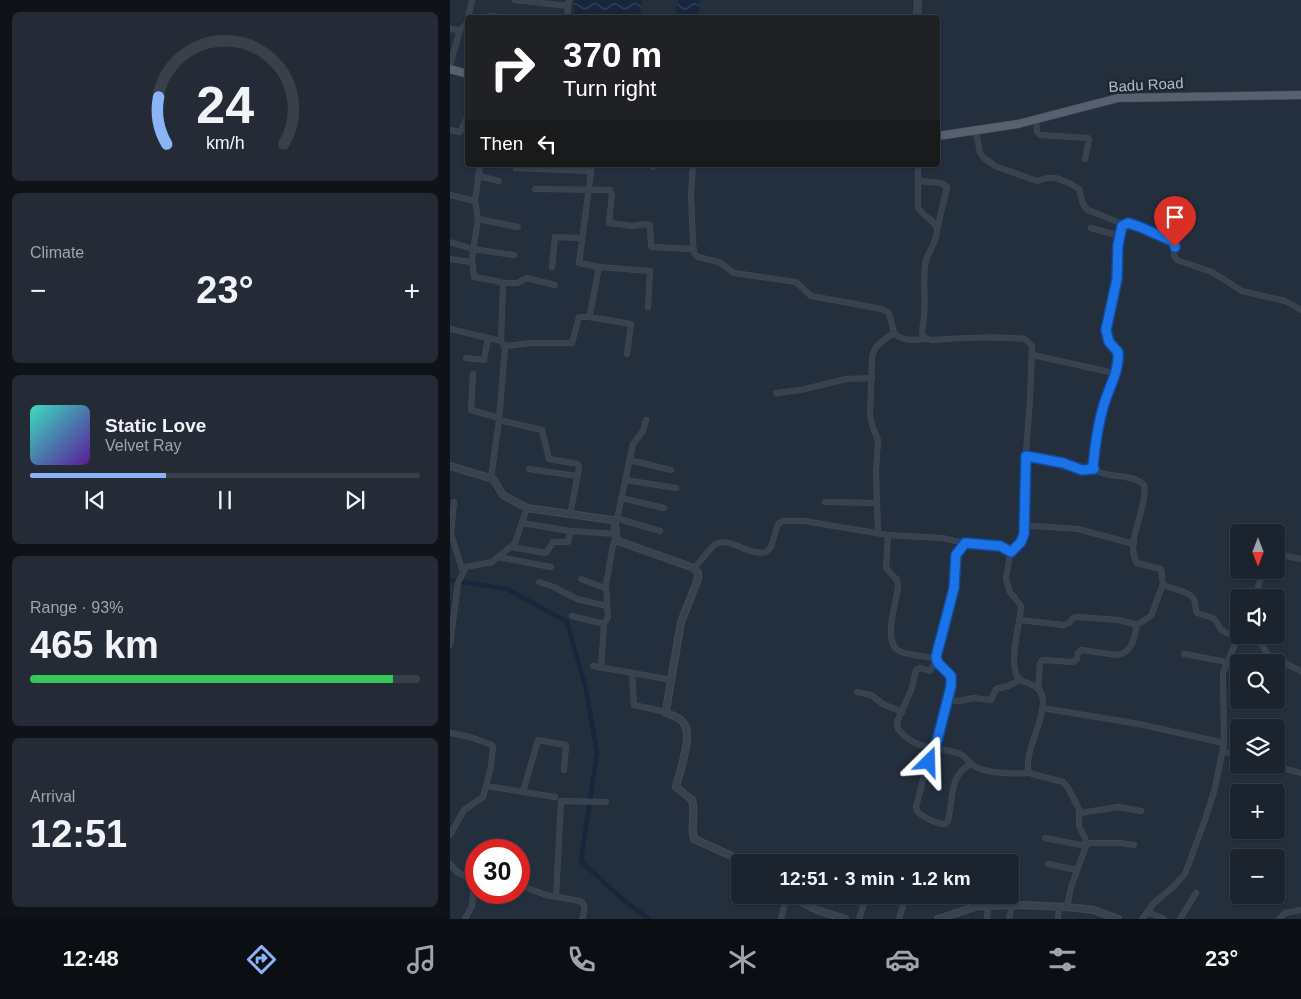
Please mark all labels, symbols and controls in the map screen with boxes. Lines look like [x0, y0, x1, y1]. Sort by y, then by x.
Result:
icon: right [480, 35, 545, 100]
text: 370 m [563, 35, 662, 74]
street label: Badu Road [1108, 74, 1184, 95]
text: 24 [196, 76, 254, 134]
text: Turn right [563, 76, 656, 101]
icon: left [533, 130, 561, 158]
text: km/h [206, 133, 244, 153]
text: Then [480, 133, 523, 154]
pin [1154, 196, 1196, 247]
icon: arrive [1161, 203, 1189, 231]
text: Climate [30, 244, 84, 261]
text: 23° [196, 269, 254, 311]
text: − [30, 275, 46, 306]
text: + [404, 275, 420, 306]
text: Static Love [105, 415, 206, 436]
text: Velvet Ray [105, 437, 181, 454]
icon: previous [81, 486, 109, 514]
icon: pause [211, 486, 239, 514]
icon: next [341, 486, 369, 514]
north arrow [1230, 524, 1285, 579]
map controls [1230, 524, 1285, 904]
button: sound [1230, 589, 1285, 644]
text: Range · 93% [30, 599, 123, 616]
text: 465 km [30, 624, 159, 666]
button: search [1230, 654, 1285, 709]
button: layers [1230, 719, 1285, 774]
position arrow [902, 735, 954, 787]
button: + [1230, 784, 1285, 839]
text: Arrival [30, 788, 75, 805]
text: 12:51 [30, 813, 127, 855]
speed limit sign: 30 [465, 839, 530, 904]
button: − [1230, 849, 1285, 904]
text: 12:51 · 3 min · 1.2 km [779, 868, 971, 889]
icon: directions [244, 942, 279, 977]
icon: music [404, 942, 439, 977]
icon: phone [564, 942, 599, 977]
icon: climate [725, 942, 760, 977]
icon: car [885, 942, 920, 977]
icon: filters [1045, 942, 1080, 977]
text: 12:48 [63, 946, 119, 971]
text: 23° [1205, 946, 1238, 971]

